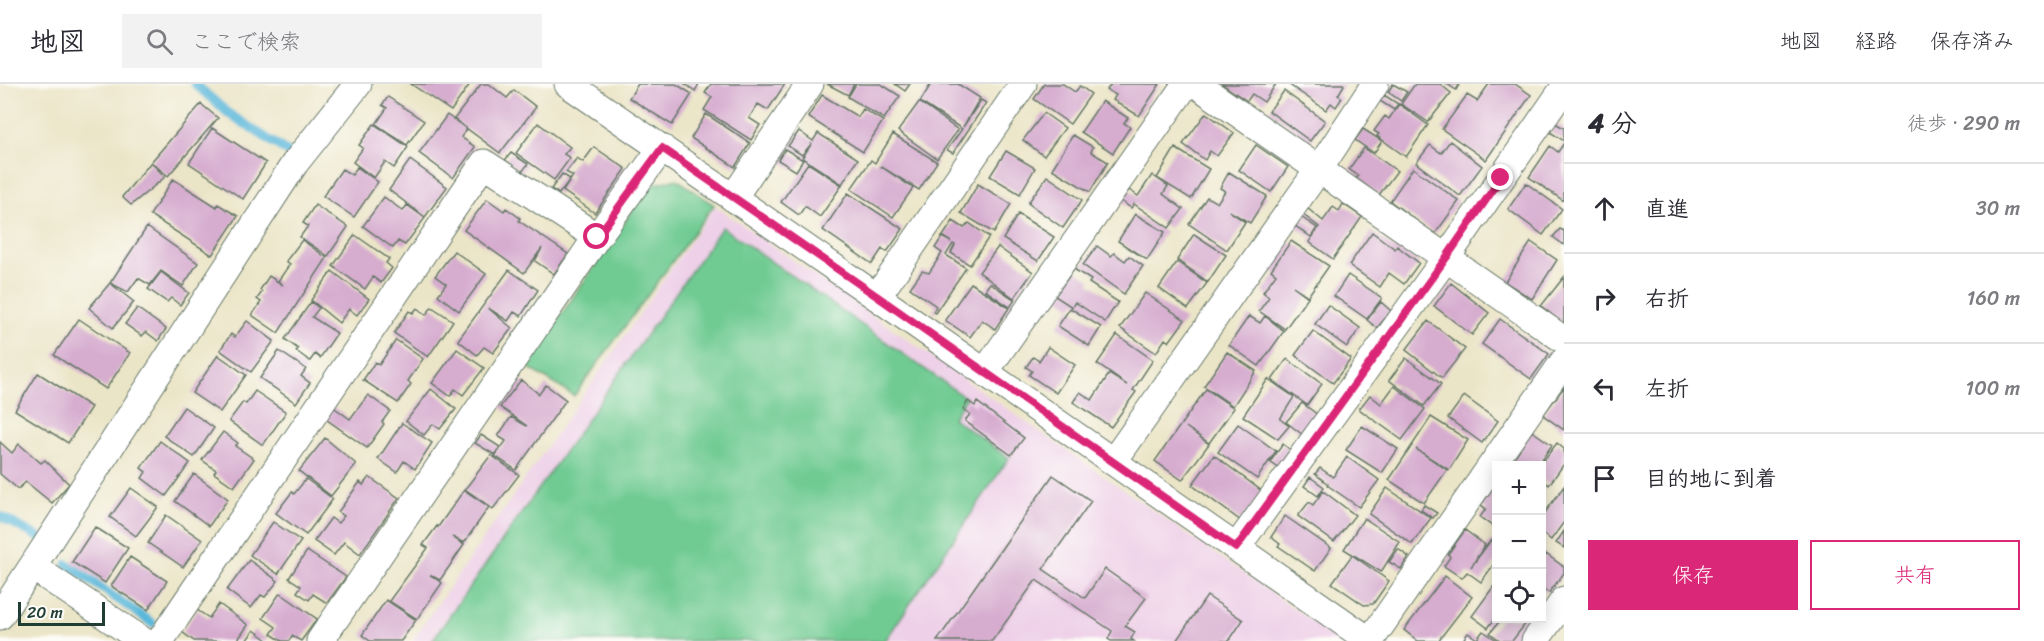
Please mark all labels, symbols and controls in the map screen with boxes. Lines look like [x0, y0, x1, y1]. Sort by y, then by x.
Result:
search box [122, 14, 542, 68]
text: 地図 [30, 17, 86, 66]
text: ここで検索 [191, 22, 301, 61]
text: 地図 [1780, 22, 1822, 60]
text: 経路 [1855, 22, 1897, 60]
text: 保存済み [1930, 22, 2014, 60]
icon: search [143, 25, 176, 58]
text: 4 分 [1588, 100, 1637, 146]
text: 徒歩 · 290 m [1907, 106, 2020, 141]
route end [1487, 164, 1513, 190]
text: 直進 [1645, 189, 1689, 228]
text: 30 m [1976, 191, 2020, 226]
icon: ahead [1588, 192, 1621, 225]
route start [583, 223, 609, 249]
text: 右折 [1645, 279, 1689, 318]
text: 160 m [1967, 281, 2020, 316]
icon: right [1588, 282, 1621, 315]
text: 左折 [1645, 369, 1689, 408]
text: 100 m [1966, 371, 2020, 406]
icon: left [1588, 372, 1621, 405]
text: 目的地に到着 [1645, 459, 1777, 498]
map controls [1492, 461, 1546, 623]
button: + [1492, 461, 1546, 515]
icon: arrive [1588, 462, 1621, 495]
button: − [1492, 515, 1546, 569]
button: 保存 [1588, 540, 1798, 610]
button: 共有 [1810, 540, 2020, 610]
button: locate [1492, 569, 1546, 623]
text: 20 m [27, 598, 63, 627]
scale bar [18, 599, 105, 626]

